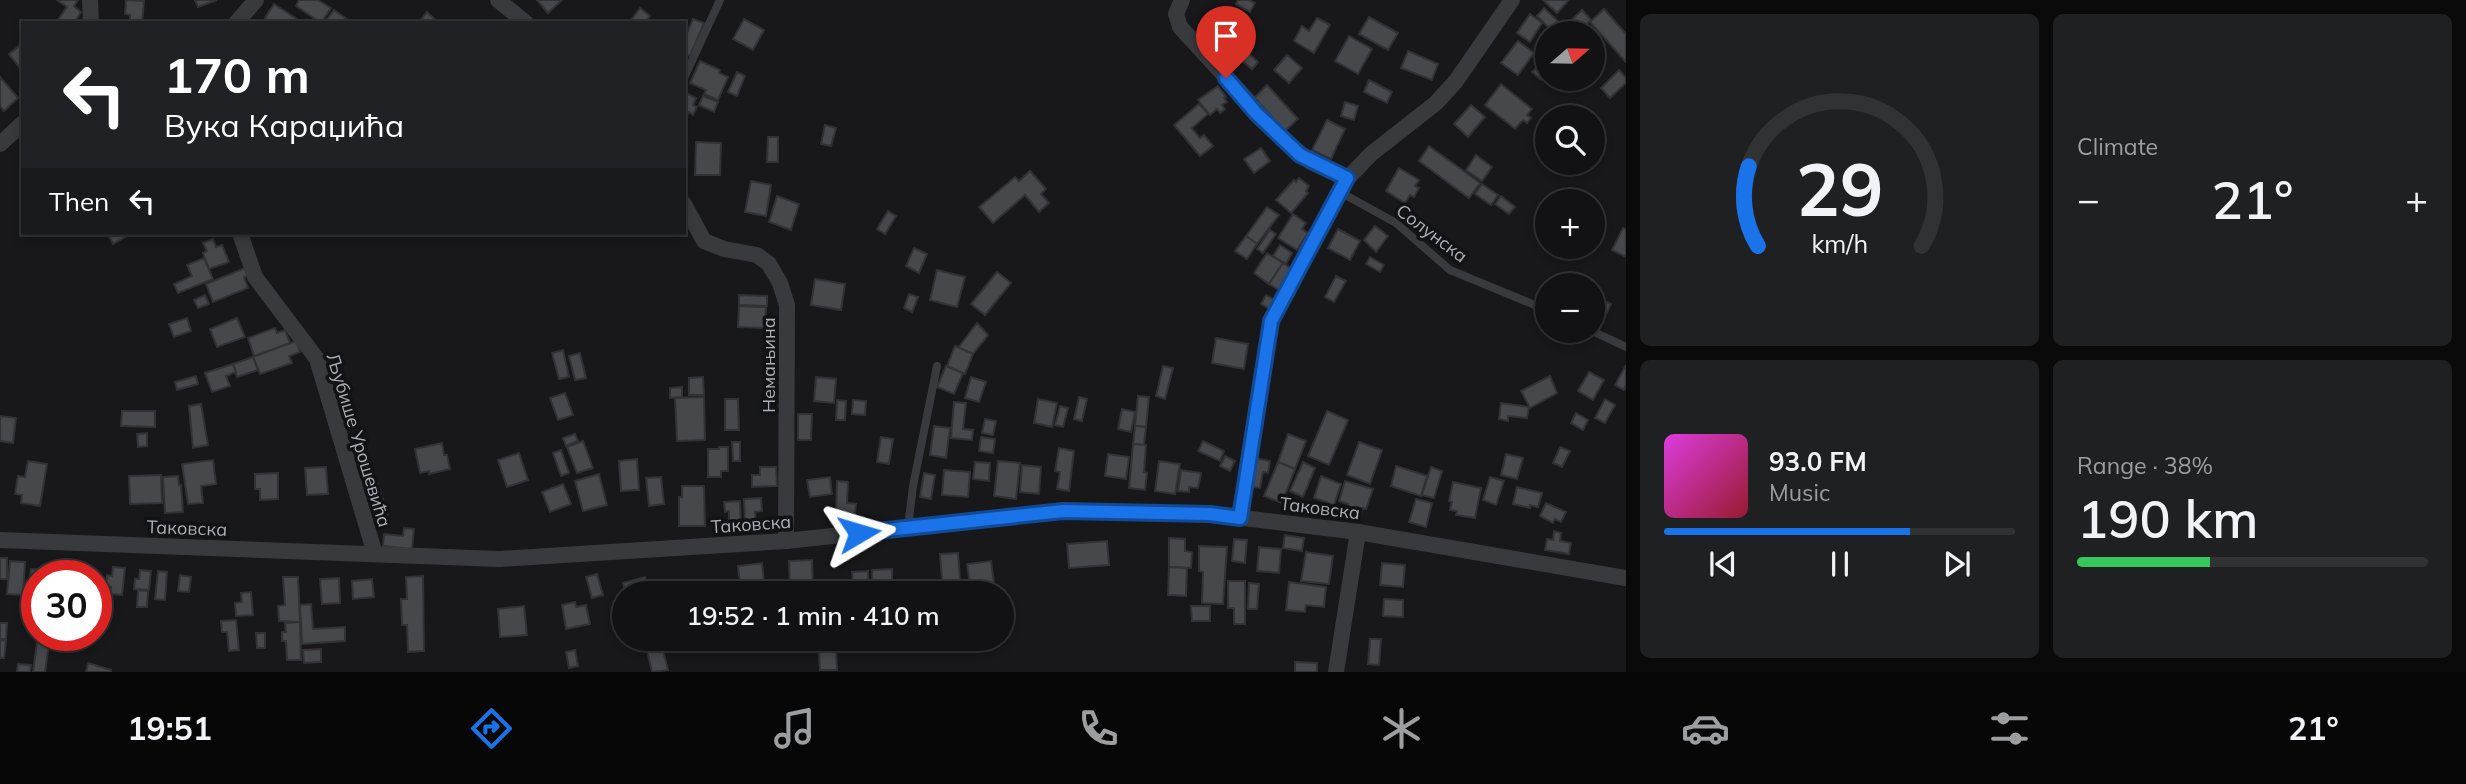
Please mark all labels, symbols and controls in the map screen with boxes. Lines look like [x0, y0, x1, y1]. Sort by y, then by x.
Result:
pin [1196, 6, 1256, 78]
icon: arrive [1207, 17, 1245, 55]
north arrow [1535, 21, 1605, 91]
map controls [1535, 21, 1605, 343]
text: 170 m [164, 44, 310, 105]
icon: left [49, 49, 140, 140]
text: Вука Караџића [164, 105, 404, 145]
button: search [1535, 105, 1605, 175]
text: Climate [2077, 132, 2158, 161]
text: 29 [1796, 143, 1883, 234]
text: 21° [2212, 167, 2293, 232]
text: − [2077, 175, 2100, 223]
text: + [2405, 175, 2428, 223]
icon: left [123, 182, 161, 220]
text: Then [49, 185, 109, 218]
button: + [1535, 189, 1605, 259]
street label: Солунска [1392, 199, 1472, 267]
text: km/h [1811, 228, 1868, 259]
button: − [1535, 273, 1605, 343]
street label: Немањина [757, 317, 780, 413]
street label: Љубише Урошевића [322, 350, 396, 530]
text: 93.0 FM [1769, 445, 1867, 478]
text: Range · 38% [2077, 451, 2213, 480]
text: Music [1769, 478, 1830, 507]
text: 190 km [2077, 486, 2258, 551]
street label: Таковска [1279, 492, 1361, 524]
position arrow [822, 496, 896, 570]
street label: Таковска [710, 510, 792, 538]
street label: Таковска [146, 515, 228, 541]
icon: previous [1704, 545, 1742, 583]
icon: pause [1821, 545, 1859, 583]
icon: next [1938, 545, 1976, 583]
speed limit sign: 30 [21, 560, 112, 651]
text: 19:52 · 1 min · 410 m [686, 599, 940, 632]
icon: directions [467, 704, 516, 753]
icon: music [770, 704, 819, 753]
icon: phone [1074, 704, 1123, 753]
icon: climate [1377, 704, 1426, 753]
icon: car [1681, 704, 1730, 753]
icon: filters [1985, 704, 2034, 753]
text: 19:51 [127, 708, 212, 748]
text: 21° [2288, 708, 2339, 748]

